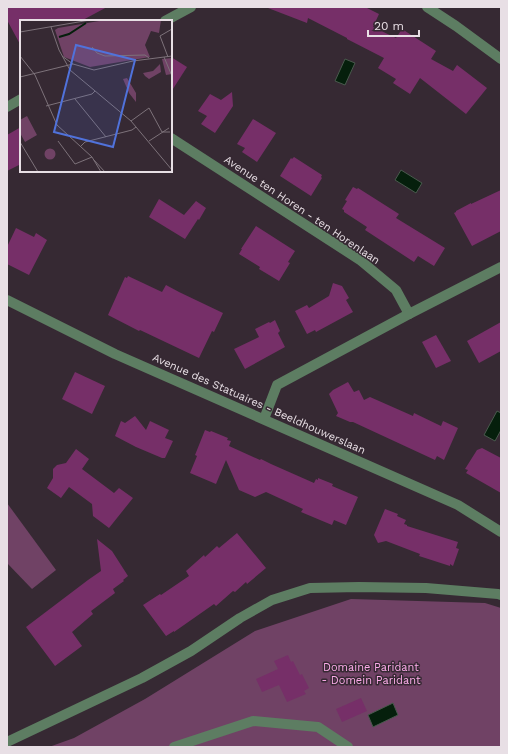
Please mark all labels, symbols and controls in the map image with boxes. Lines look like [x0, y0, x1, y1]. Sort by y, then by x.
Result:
scale bar [368, 12, 419, 38]
text: 20 m [374, 19, 404, 33]
inset map [20, 20, 172, 172]
street label: Avenue ten Horen - ten Horenlaan [222, 153, 382, 267]
street label: Avenue des Statuaires - Beeldhouwerslaan [151, 351, 367, 457]
park label: Domaine Paridant - Domein Paridant [321, 661, 421, 687]

